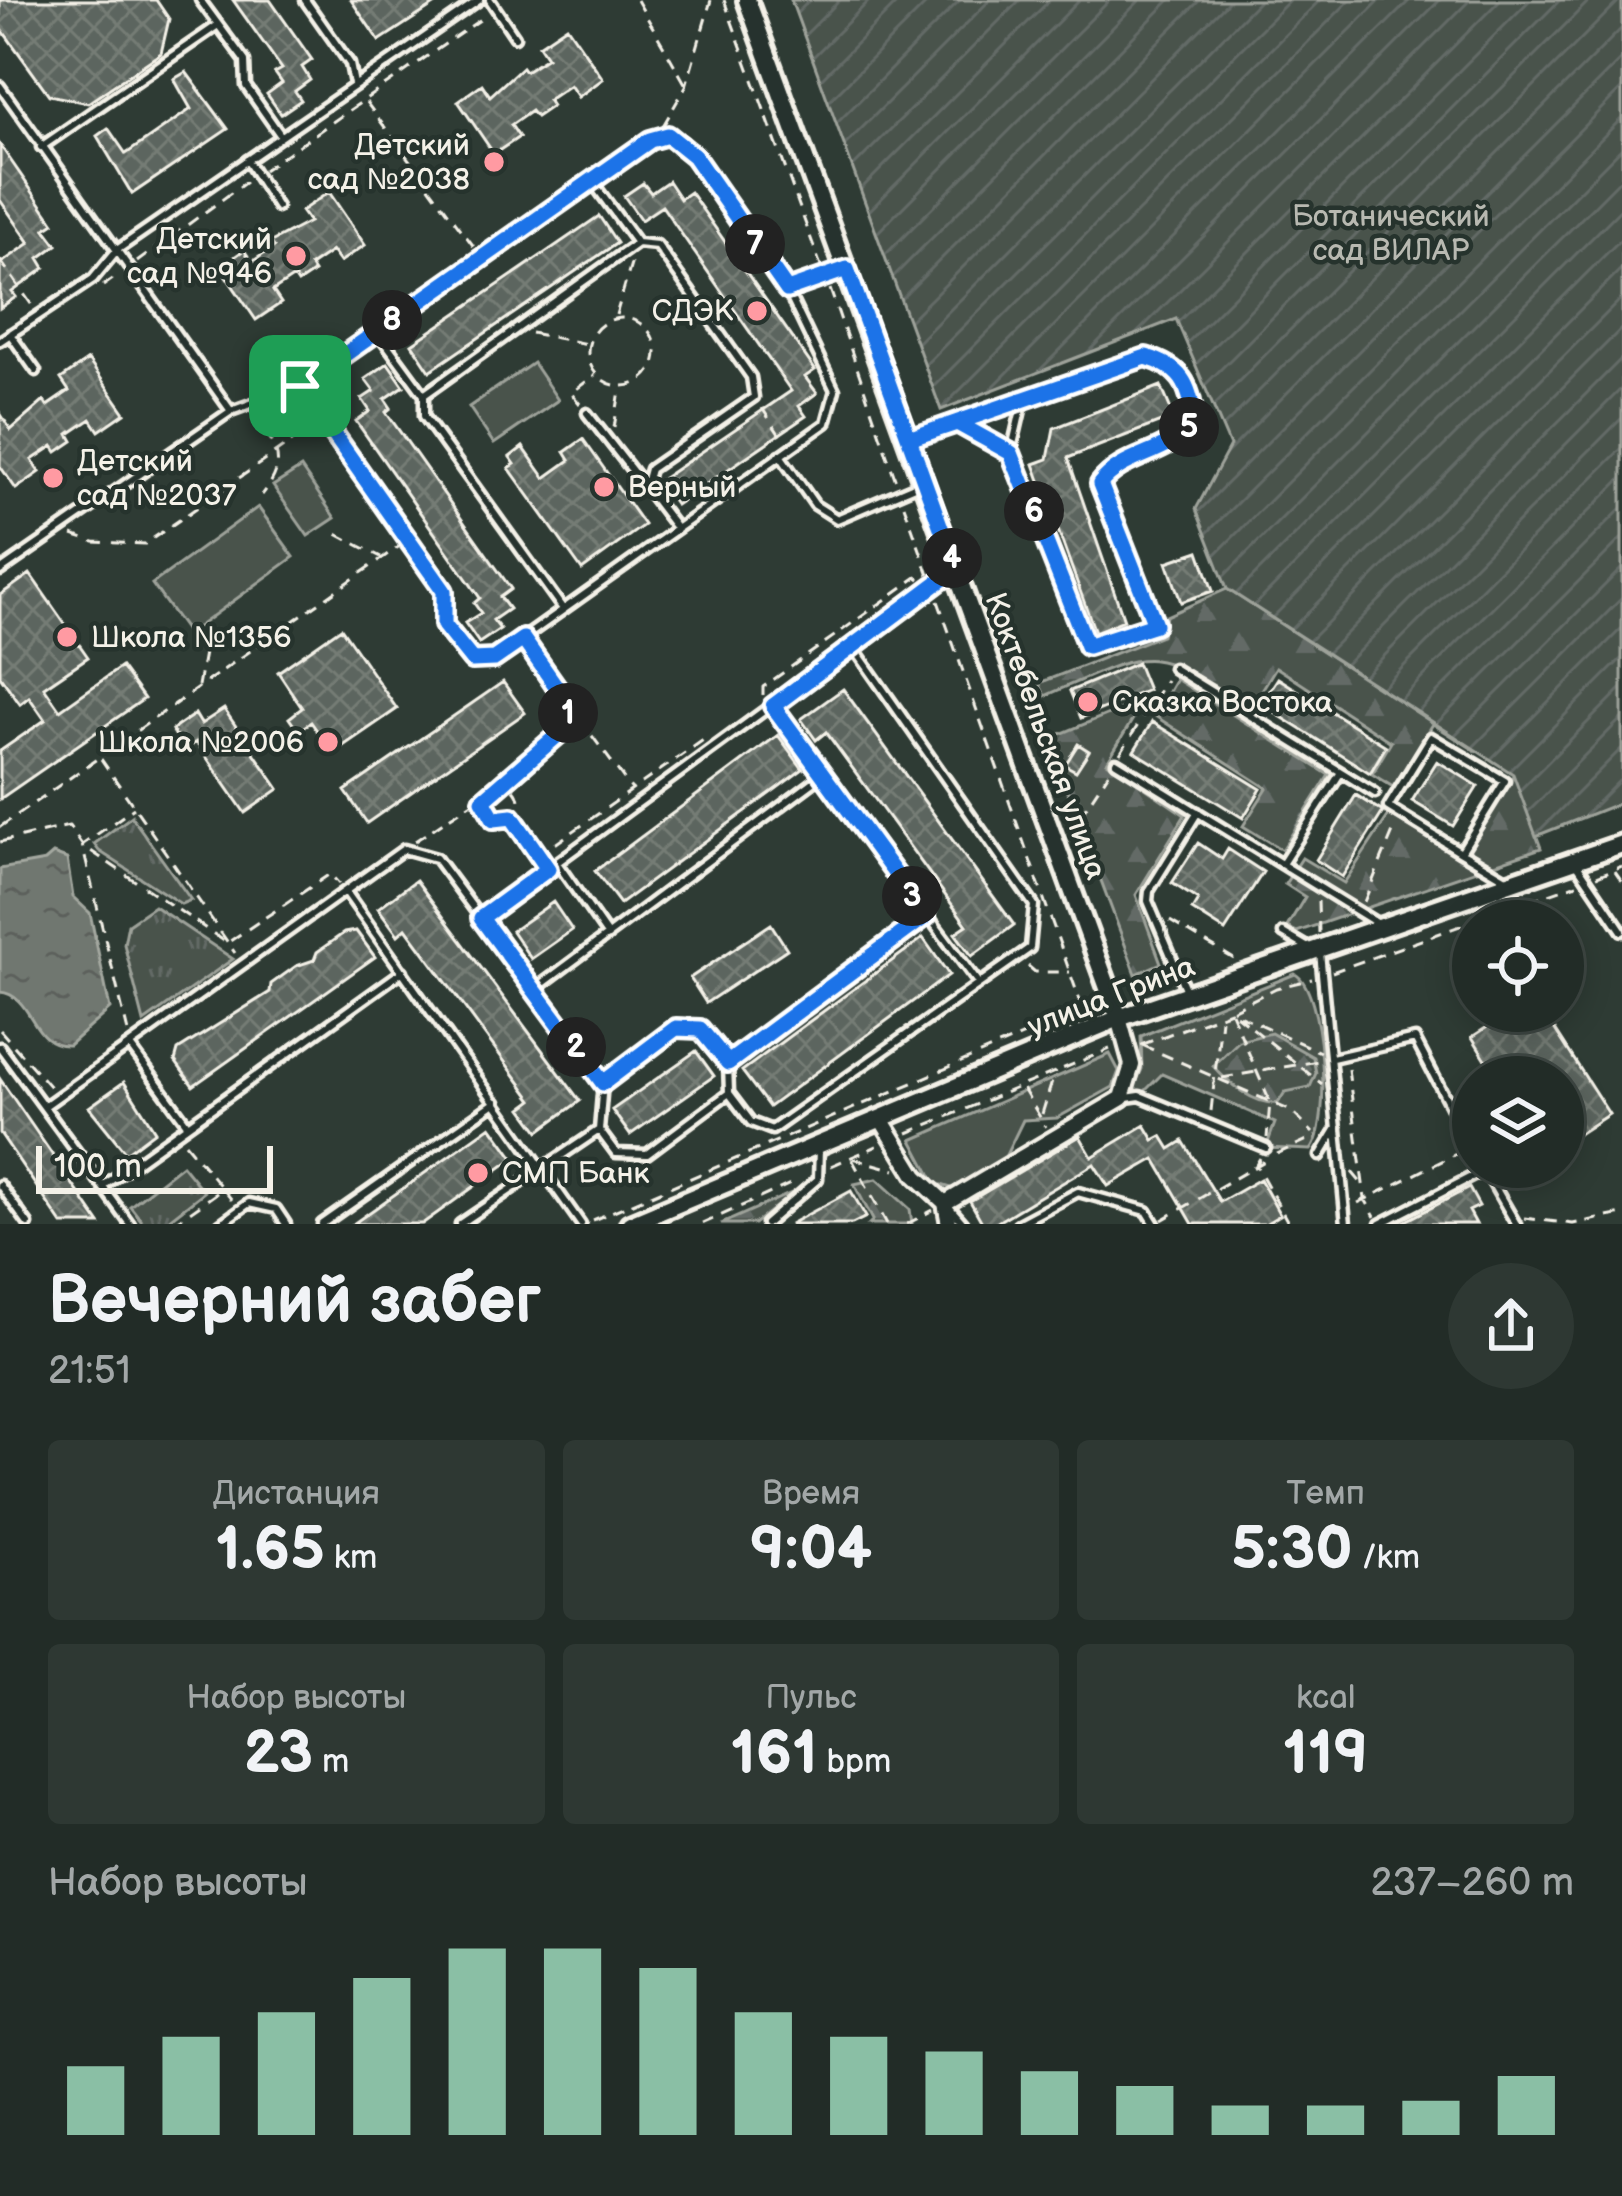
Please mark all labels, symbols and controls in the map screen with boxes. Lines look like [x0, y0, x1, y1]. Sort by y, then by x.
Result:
place label: Детский сад №2038 [308, 128, 470, 198]
marker: Детский сад №2038 [481, 149, 507, 175]
park label: Ботанический сад ВИЛАР [1292, 199, 1490, 269]
pin: 7 [725, 214, 785, 274]
place label: Детский сад №946 [127, 222, 272, 292]
text: 7 [746, 224, 764, 264]
marker: Детский сад №946 [283, 243, 309, 269]
pin: 8 [362, 290, 422, 350]
place label: СДЭК [652, 294, 734, 330]
marker: СДЭК [744, 298, 770, 324]
text: 8 [382, 300, 402, 340]
pin [249, 335, 351, 437]
icon: arrive [267, 353, 333, 419]
pin: 5 [1159, 397, 1219, 457]
text: 5 [1179, 407, 1199, 447]
place label: Детский сад №2037 [77, 444, 237, 514]
marker: Детский сад №2037 [40, 465, 66, 491]
place label: Верный [628, 470, 736, 506]
marker: Верный [591, 474, 617, 500]
pin: 6 [1004, 481, 1064, 541]
text: 6 [1024, 491, 1044, 531]
pin: 4 [922, 528, 982, 588]
text: 4 [942, 538, 962, 578]
street label: Коктебельская улица [976, 588, 1114, 885]
place label: Школа №1356 [91, 620, 291, 656]
marker: Школа №1356 [54, 624, 80, 650]
pin: 1 [538, 683, 598, 743]
place label: Сказка Востока [1112, 685, 1333, 721]
marker: Сказка Востока [1075, 689, 1101, 715]
text: 1 [561, 693, 575, 733]
place label: Школа №2006 [98, 725, 304, 761]
marker: Школа №2006 [315, 729, 341, 755]
pin: 3 [882, 866, 942, 926]
text: 3 [902, 876, 922, 916]
map controls [1452, 900, 1584, 1188]
button: locate [1452, 900, 1584, 1032]
street label: улица Грина [1023, 948, 1200, 1045]
pin: 2 [546, 1017, 606, 1077]
text: 2 [566, 1027, 586, 1067]
button: layers [1452, 1056, 1584, 1188]
scale bar [36, 1140, 273, 1193]
text: 100 m [54, 1147, 142, 1187]
place label: СМП Банк [502, 1156, 649, 1192]
marker: СМП Банк [465, 1160, 491, 1186]
text: Вечерний забег [48, 1263, 541, 1342]
button: share [1448, 1263, 1574, 1389]
text: 21:51 [48, 1348, 131, 1395]
text: Дистанция [213, 1474, 380, 1514]
text: Время [762, 1474, 860, 1514]
text: Темп [1286, 1474, 1365, 1514]
text: 1.65 [215, 1514, 325, 1586]
text: 9:04 [750, 1514, 872, 1586]
text: 5:30 [1231, 1514, 1353, 1586]
text: km [325, 1538, 377, 1578]
text: /km [1353, 1538, 1420, 1578]
text: Набор высоты [187, 1678, 406, 1718]
text: Пульс [765, 1678, 857, 1718]
text: kcal [1296, 1678, 1355, 1718]
text: 23 [243, 1718, 313, 1790]
text: 161 [731, 1718, 817, 1790]
text: 119 [1283, 1718, 1369, 1790]
text: m [313, 1742, 349, 1782]
text: bpm [817, 1742, 891, 1782]
text: Набор высоты [48, 1860, 308, 1907]
text: 237–260 m [1370, 1860, 1574, 1907]

